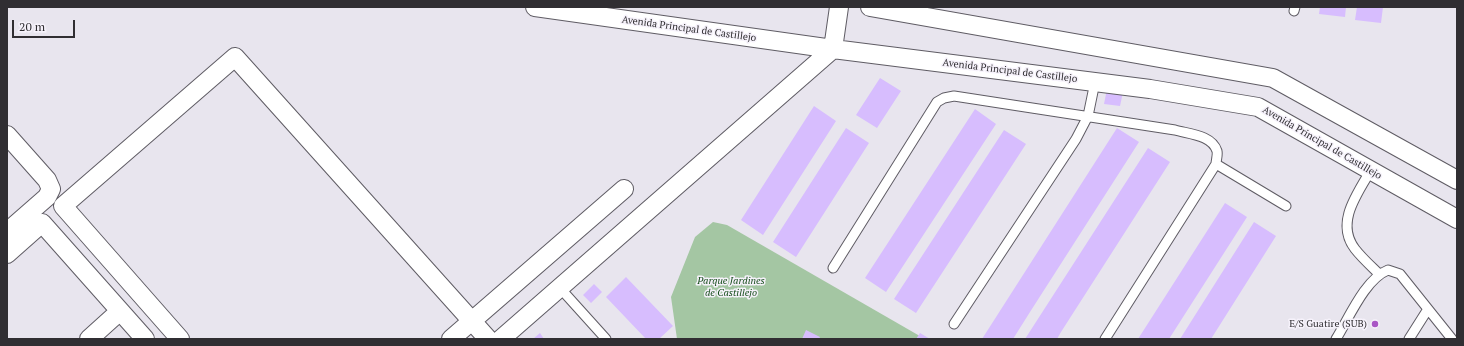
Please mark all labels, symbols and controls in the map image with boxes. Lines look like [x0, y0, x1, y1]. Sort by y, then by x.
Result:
scale bar [14, 12, 77, 38]
street label: Avenida Principal de Castillejo [621, 14, 757, 44]
text: 20 m [19, 19, 45, 34]
street label: Avenida Principal de Castillejo [942, 57, 1078, 85]
street label: Avenida Principal de Castillejo [1260, 104, 1384, 182]
park label: Parque Jardines de Castillejo [697, 275, 765, 298]
place label: E/S Guatire (SUB) [1289, 318, 1367, 330]
marker: E/S Guatire (SUB) [1370, 319, 1380, 329]

